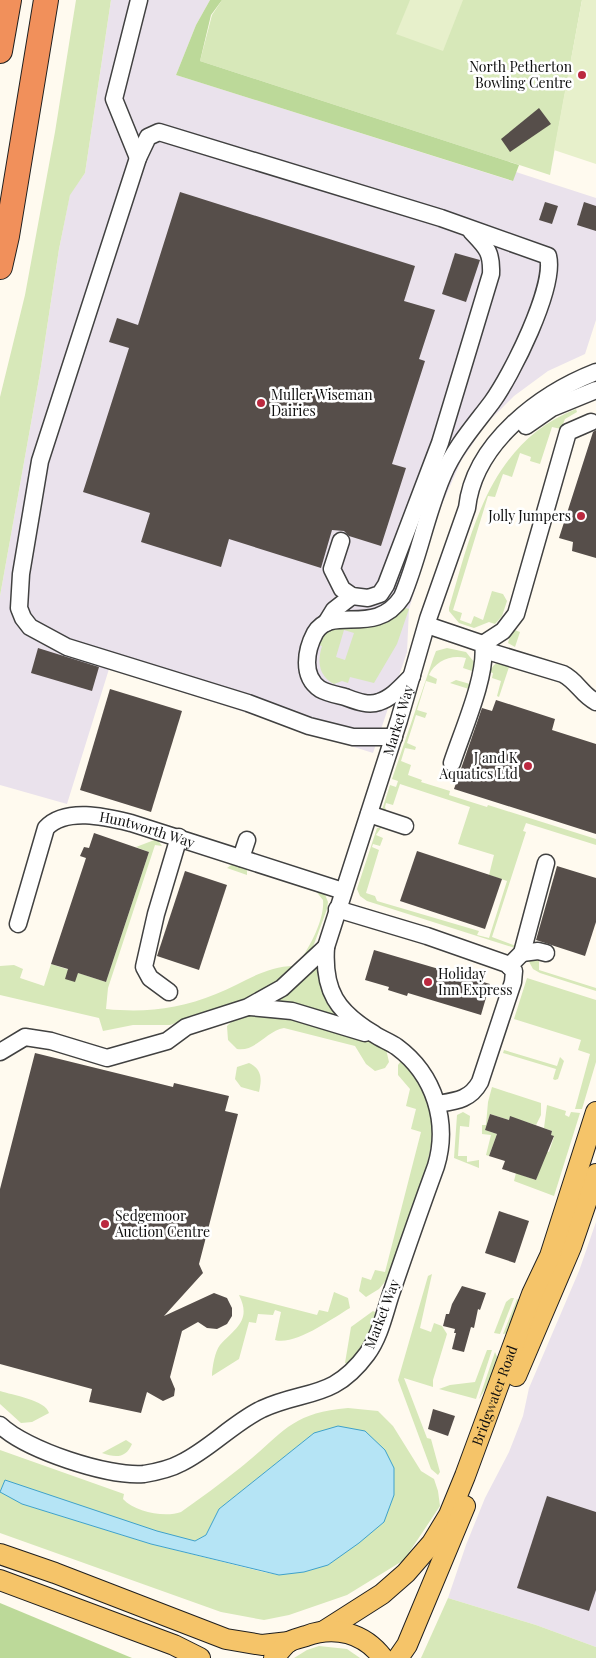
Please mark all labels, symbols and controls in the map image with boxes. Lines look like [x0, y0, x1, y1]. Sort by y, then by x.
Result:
place label: North Petherton Bowling Centre [469, 57, 573, 92]
marker: North Petherton Bowling Centre [576, 69, 588, 81]
place label: Muller Wiseman Dairies [271, 385, 373, 420]
marker: Muller Wiseman Dairies [255, 397, 267, 409]
place label: Jolly Jumpers [487, 506, 571, 525]
marker: Jolly Jumpers [575, 510, 587, 522]
street label: Market Way [378, 683, 418, 758]
place label: J and K Aquatics Ltd [438, 748, 519, 783]
marker: J and K Aquatics Ltd [522, 760, 534, 772]
street label: Huntworth Way [98, 807, 197, 852]
place label: Holiday Inn Express [438, 964, 512, 999]
marker: Holiday Inn Express [422, 976, 434, 988]
place label: Sedgemoor Auction Centre [114, 1206, 210, 1241]
marker: Sedgemoor Auction Centre [99, 1218, 111, 1230]
street label: Market Way [360, 1276, 403, 1351]
street label: Bridgwater Road [467, 1343, 521, 1448]

